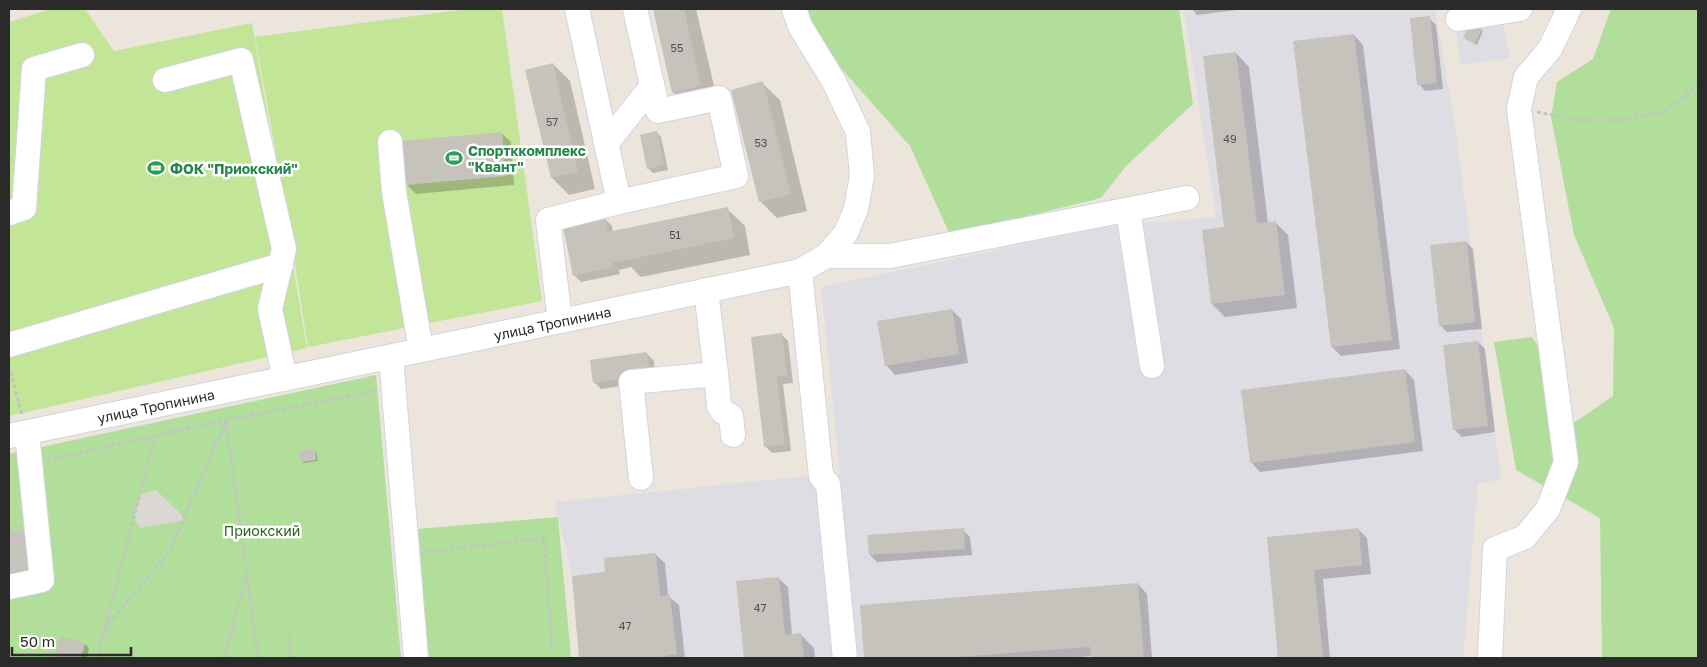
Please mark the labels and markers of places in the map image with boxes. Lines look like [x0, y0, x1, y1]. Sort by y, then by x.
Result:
place label: Спортккомплекс "Квант" [468, 142, 586, 175]
sports icon: Спортккомплекс "Квант" [444, 148, 464, 168]
sports icon: ФОК "Приокский" [146, 158, 166, 178]
place label: ФОК "Приокский" [170, 160, 298, 177]

